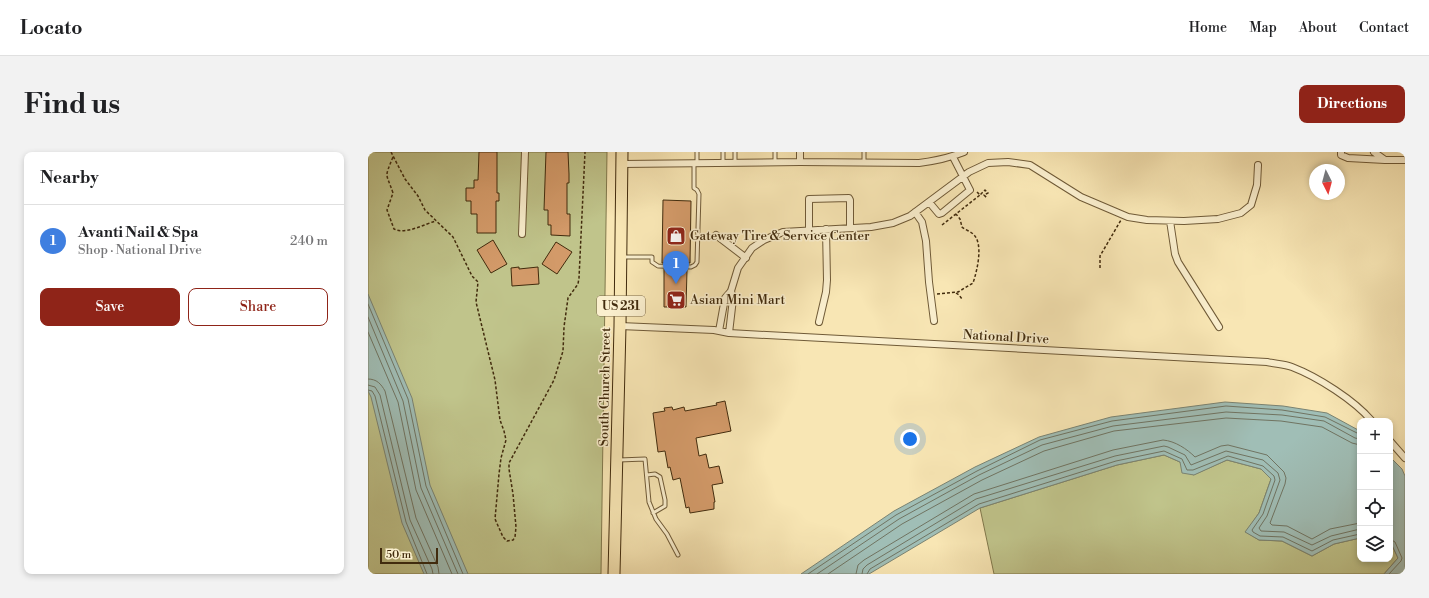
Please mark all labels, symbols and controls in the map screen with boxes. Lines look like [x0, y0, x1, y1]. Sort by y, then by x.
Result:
text: Locato [20, 16, 82, 40]
text: Home [1189, 19, 1227, 37]
text: Map [1249, 19, 1277, 37]
text: About [1299, 19, 1337, 37]
text: Contact [1359, 19, 1409, 37]
button: Directions [1299, 85, 1405, 123]
text: Find us [24, 87, 120, 122]
north arrow [1309, 164, 1345, 200]
text: Nearby [40, 167, 99, 189]
text: Avanti Nail & Spa [78, 223, 198, 242]
shop icon: Gateway Tire & Service Center [665, 225, 687, 247]
place label: Gateway Tire & Service Center [690, 228, 870, 244]
text: 1 [50, 233, 56, 249]
text: 240 m [290, 233, 328, 249]
text: Shop · National Drive [78, 242, 202, 258]
pin: 1 [663, 251, 689, 284]
button: Save [40, 288, 180, 326]
button: Share [188, 288, 328, 326]
supermarket icon: Asian Mini Mart [665, 289, 687, 311]
place label: Asian Mini Mart [689, 292, 785, 308]
road number: US 231 [597, 296, 645, 316]
street label: South Church Street [596, 327, 614, 447]
street label: National Drive [963, 327, 1050, 347]
map controls [1357, 418, 1393, 562]
button: + [1357, 418, 1393, 454]
your location [900, 429, 920, 449]
button: − [1357, 454, 1393, 490]
button: locate [1357, 490, 1393, 526]
button: layers [1357, 526, 1393, 562]
scale bar [380, 546, 438, 565]
text: 50 m [386, 548, 411, 562]

